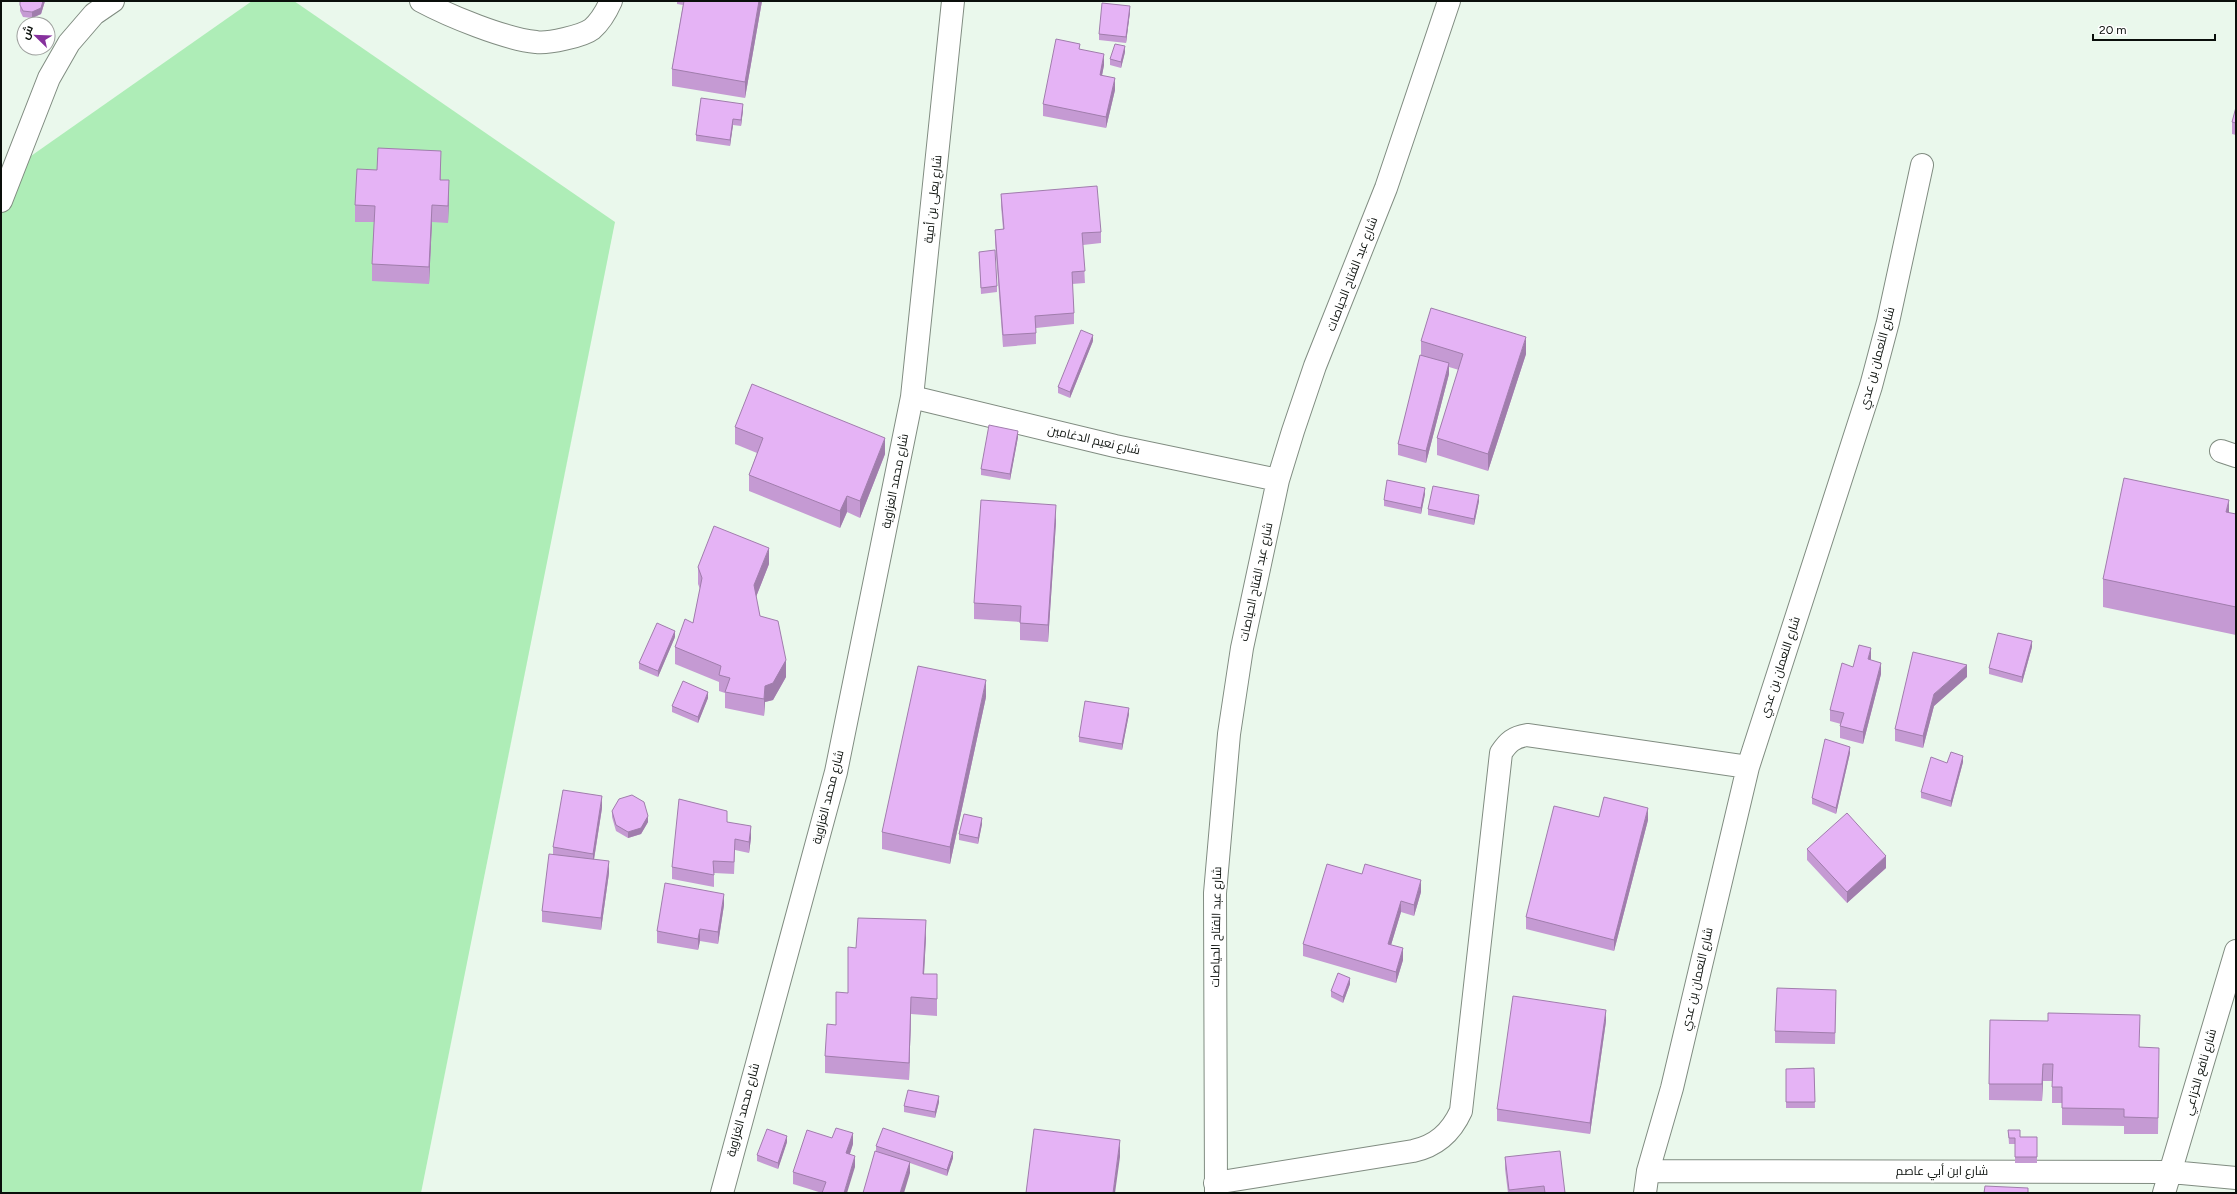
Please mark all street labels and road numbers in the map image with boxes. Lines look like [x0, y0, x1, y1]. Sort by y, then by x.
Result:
street label: شارع يعلى بن أمية [920, 154, 946, 244]
street label: شارع عبد الفتاح الحياصات [1324, 215, 1381, 333]
street label: شارع النعمان بن عدي [1857, 305, 1900, 411]
street label: شارع نعيم الدغامين [1046, 423, 1142, 458]
street label: شارع محمد الغزاوية [879, 432, 912, 530]
street label: شارع عبد الفتاح الحياصات [1237, 521, 1276, 643]
street label: شارع النعمان بن عدي [1757, 615, 1806, 720]
street label: شارع محمد الغزاوية [810, 749, 847, 846]
street label: شارع عبد الفتاح الحياصات [1208, 866, 1225, 988]
street label: شارع النعمان بن عدي [1678, 926, 1719, 1033]
street label: شارع نافع الخزاعي [2181, 1027, 2222, 1118]
street label: شارع محمد الغزاوية [724, 1062, 763, 1159]
street label: شارع ابن أبي عاصم [1896, 1163, 1988, 1181]

